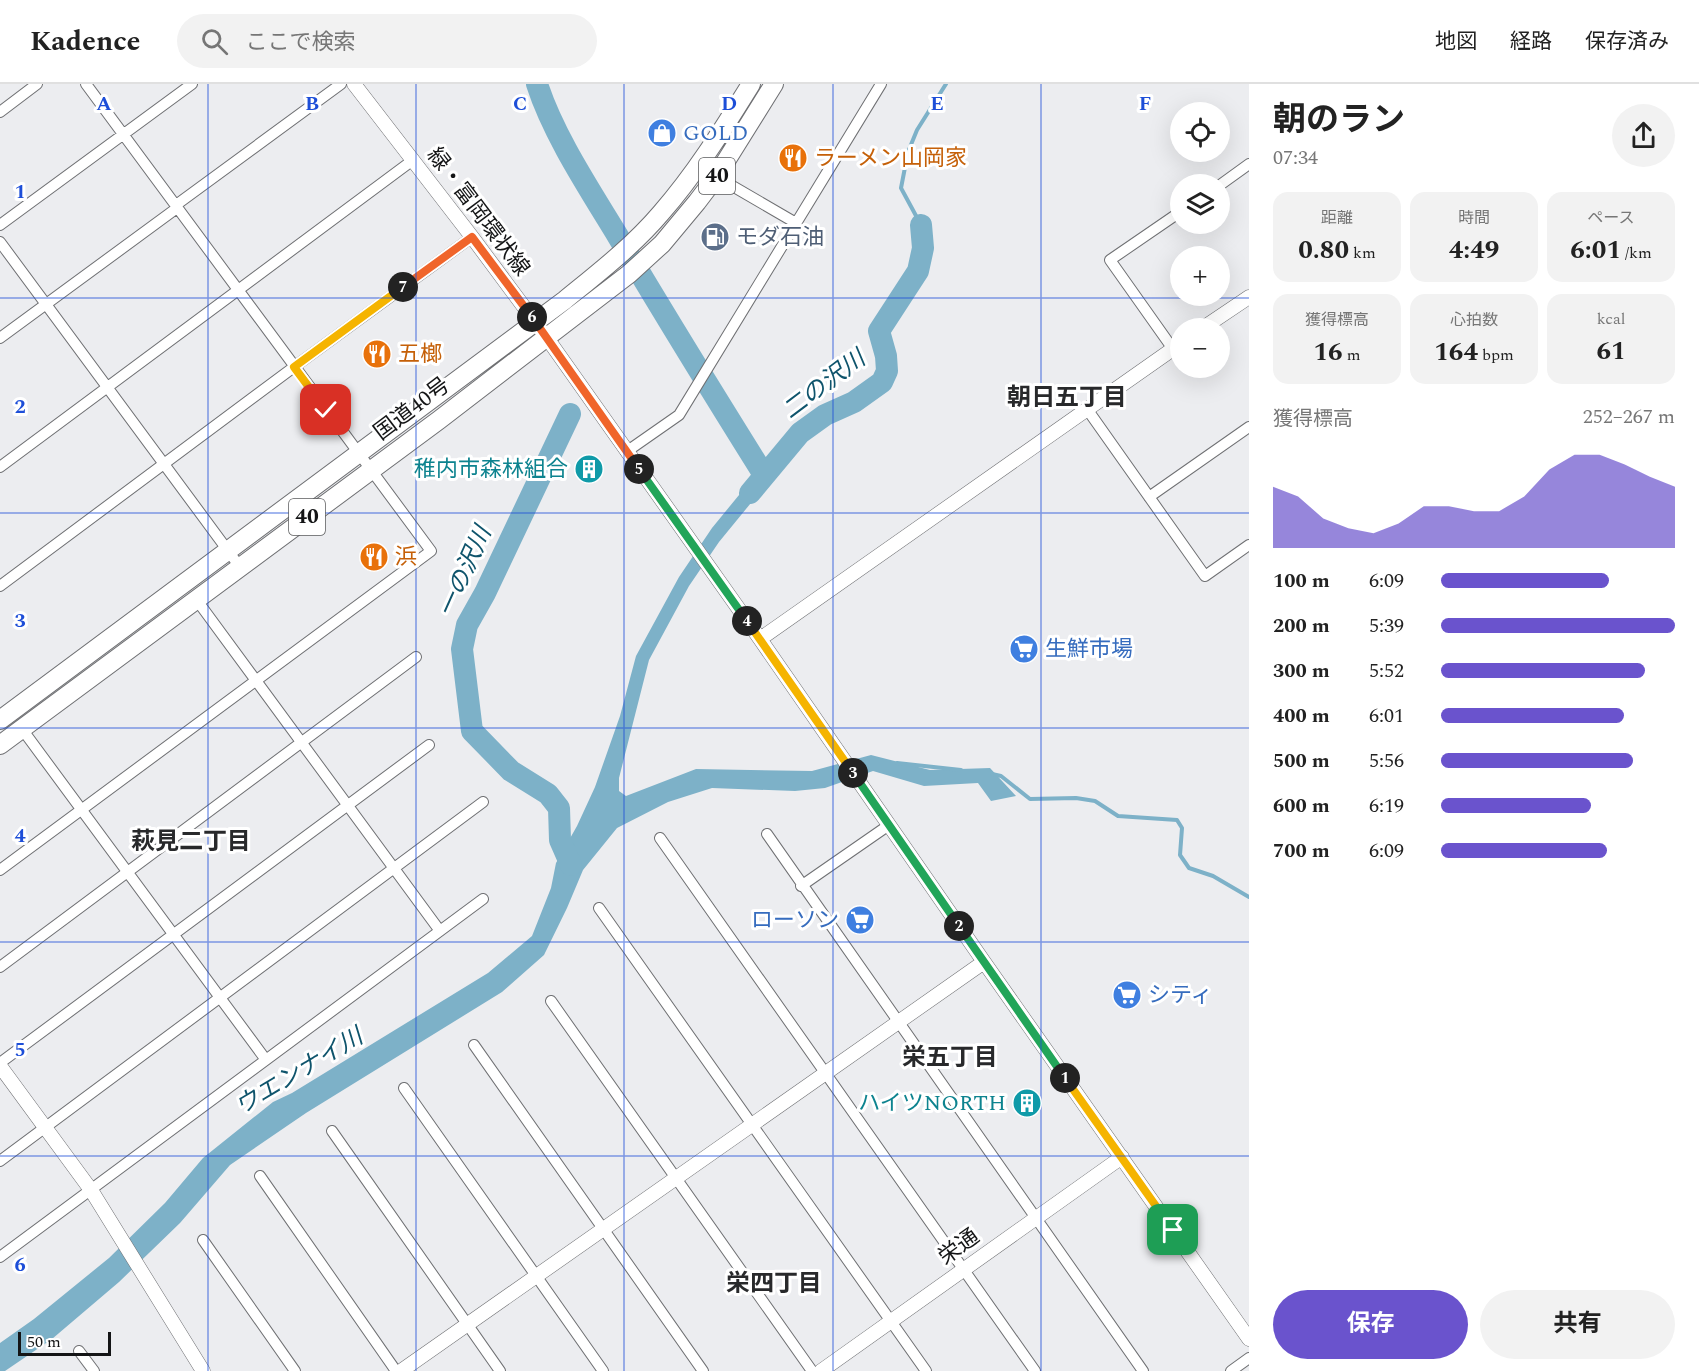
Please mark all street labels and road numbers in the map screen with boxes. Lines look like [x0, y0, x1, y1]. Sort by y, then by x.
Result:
street label: 緑・富岡環状線 [418, 141, 538, 283]
road number: 40 [699, 158, 735, 194]
street label: 国道40号 [367, 369, 457, 449]
road number: 40 [289, 499, 325, 535]
street label: 栄通 [931, 1221, 987, 1273]

